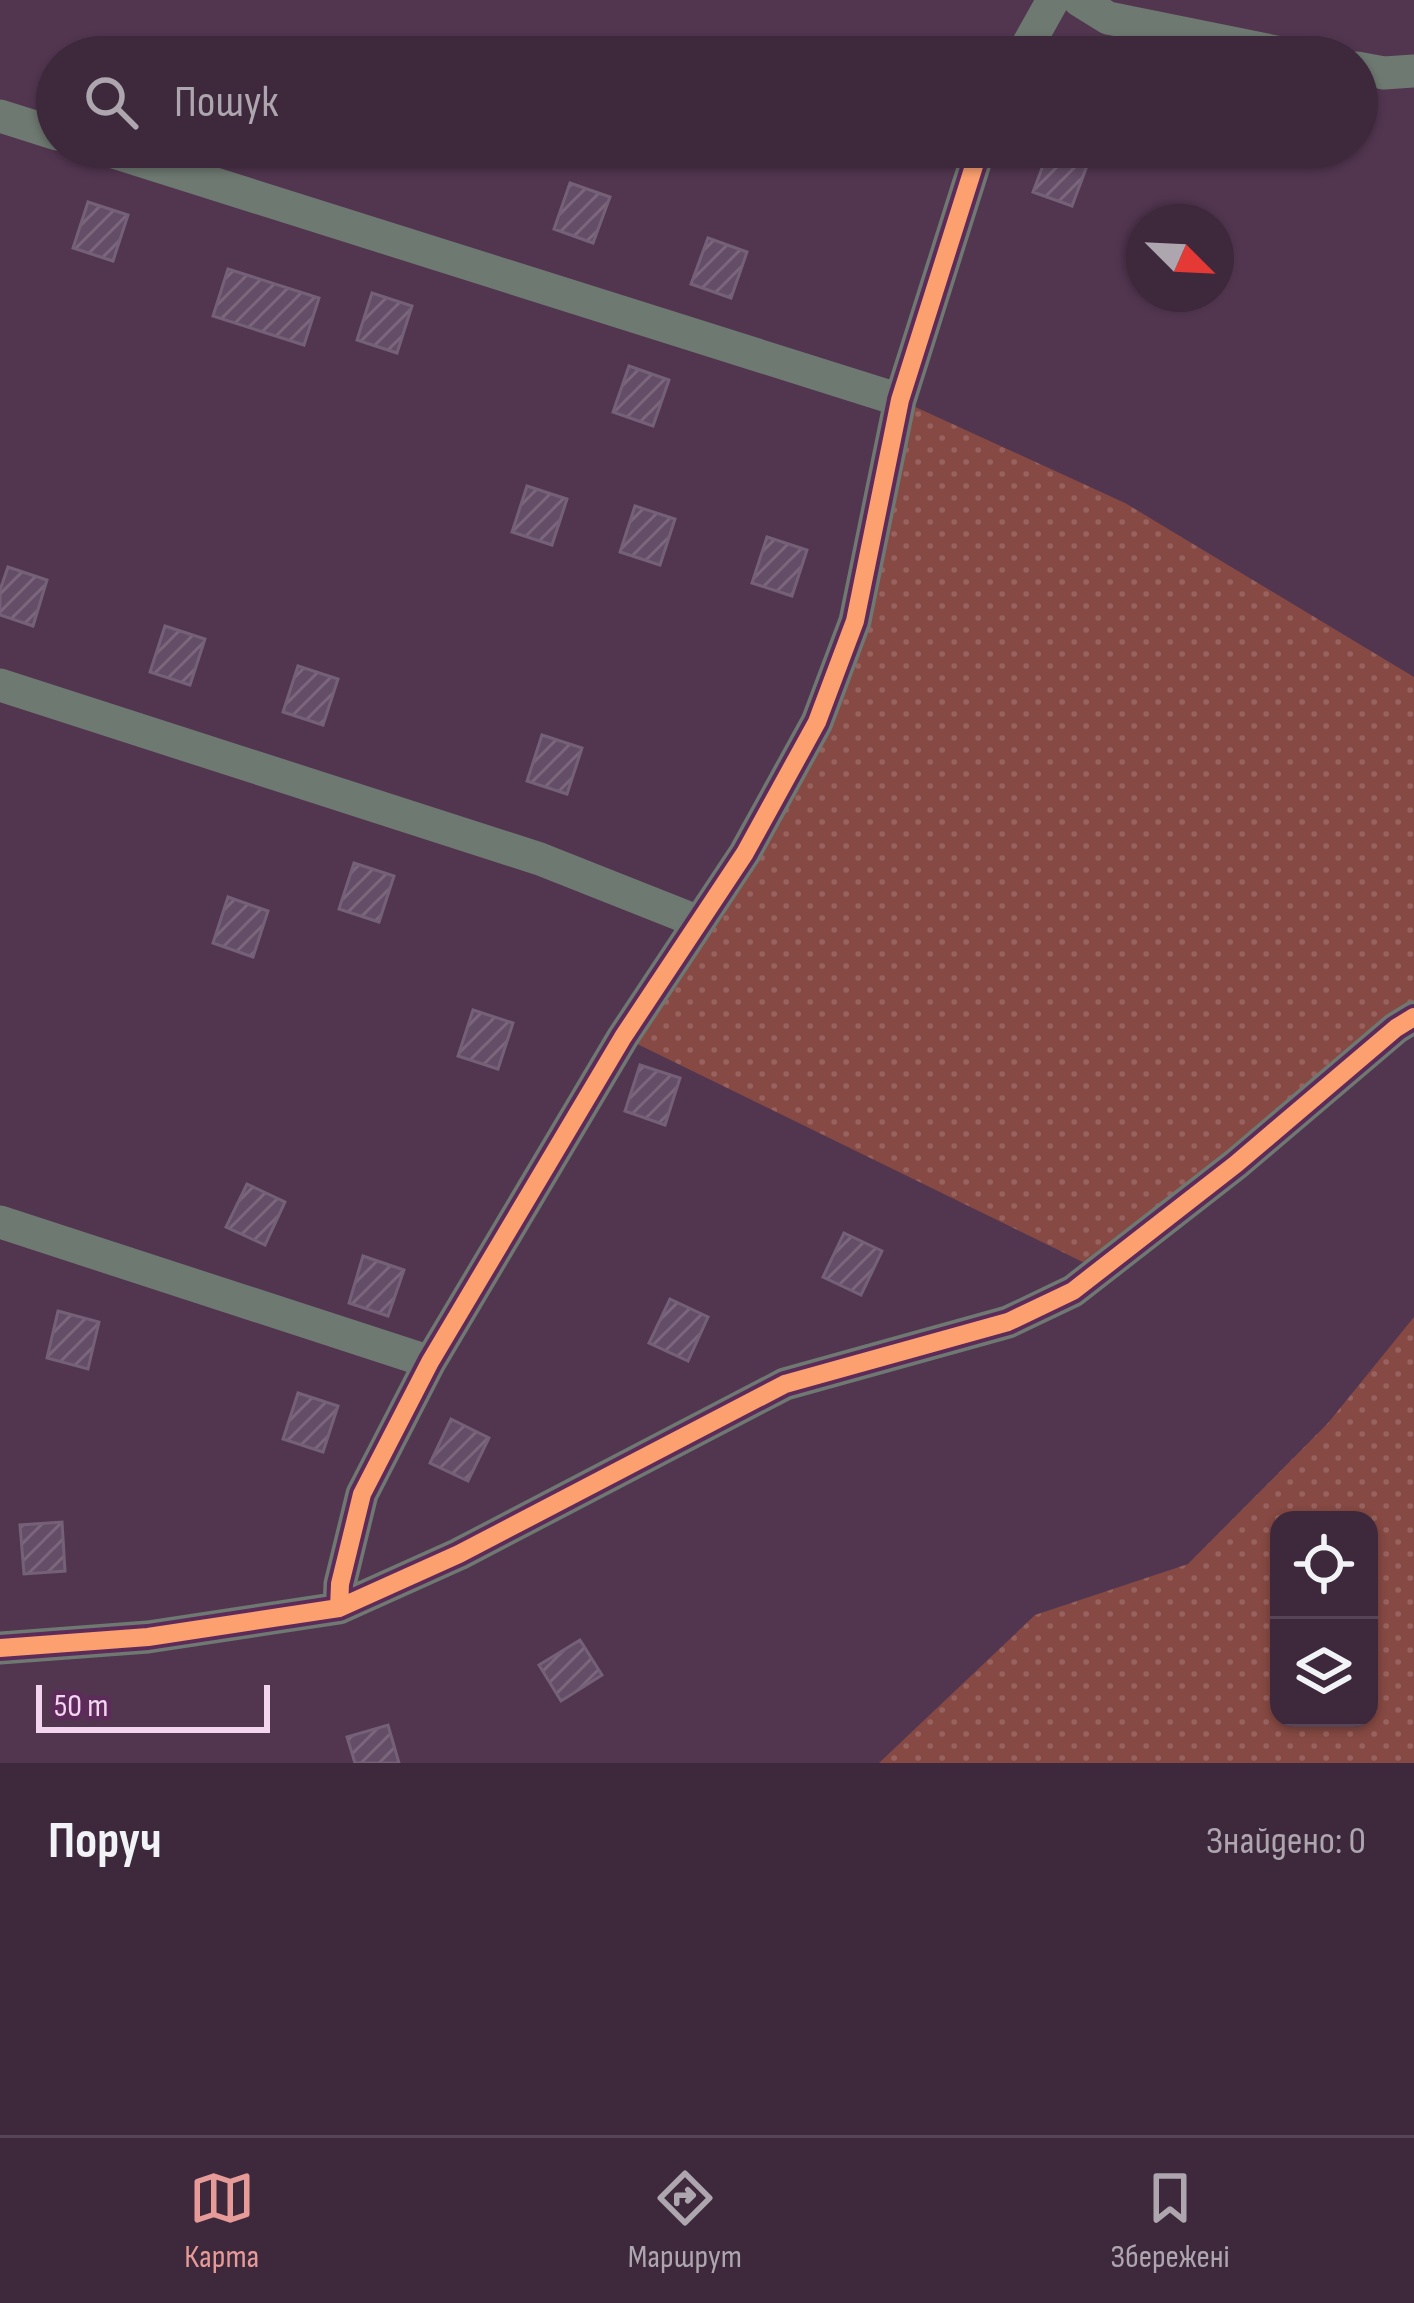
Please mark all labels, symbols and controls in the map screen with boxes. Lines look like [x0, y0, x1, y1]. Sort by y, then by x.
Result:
search box [36, 36, 1378, 168]
icon: search [78, 69, 144, 135]
text: Пошук [174, 75, 278, 130]
north arrow [1126, 204, 1234, 312]
map controls [1270, 1511, 1378, 1727]
button: locate [1270, 1511, 1378, 1619]
button: layers [1270, 1619, 1378, 1727]
scale bar [36, 1679, 270, 1732]
text: 50 m [54, 1686, 108, 1726]
text: Поруч [48, 1811, 162, 1872]
text: Знайдено: 0 [1206, 1818, 1366, 1865]
tab: Карта [184, 2165, 259, 2277]
tab: Маршрут [628, 2165, 742, 2277]
tab: Збережені [1110, 2165, 1230, 2277]

